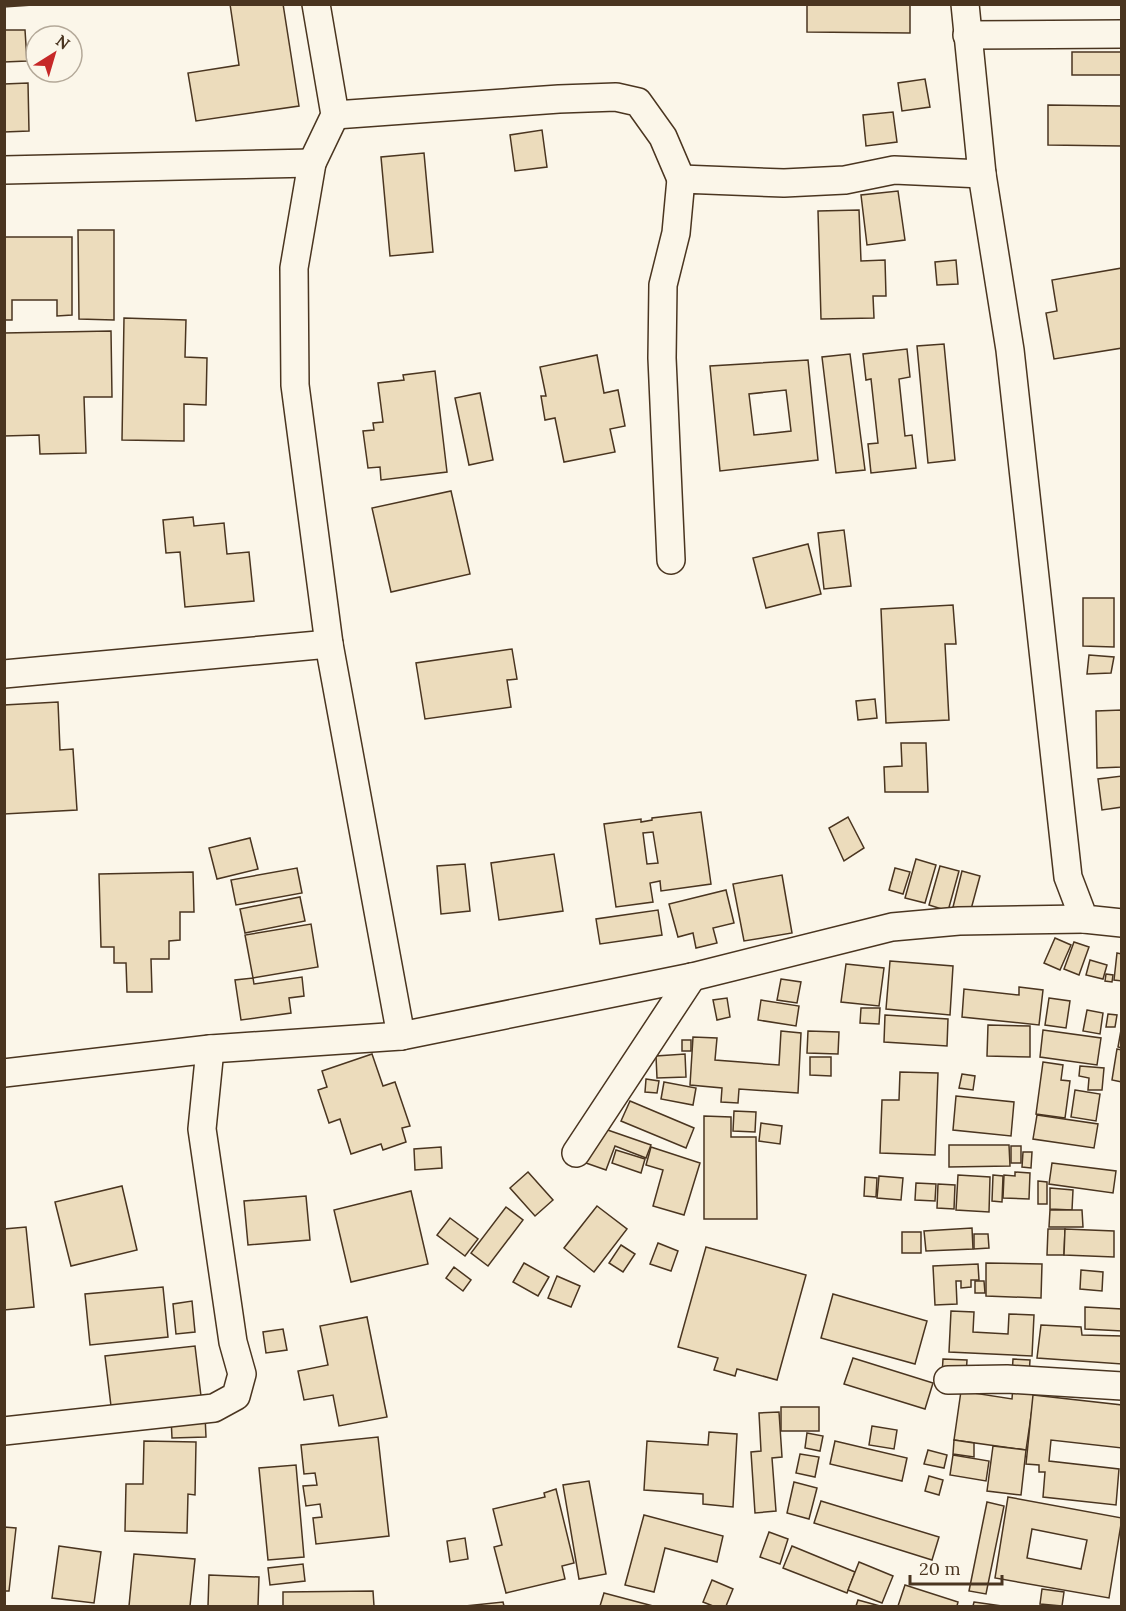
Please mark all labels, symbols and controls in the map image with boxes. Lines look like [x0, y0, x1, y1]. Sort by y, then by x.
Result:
north arrow [24, 24, 84, 84]
text: N [52, 30, 74, 54]
scale bar [910, 1548, 1002, 1586]
text: 20 m [919, 1557, 961, 1580]

